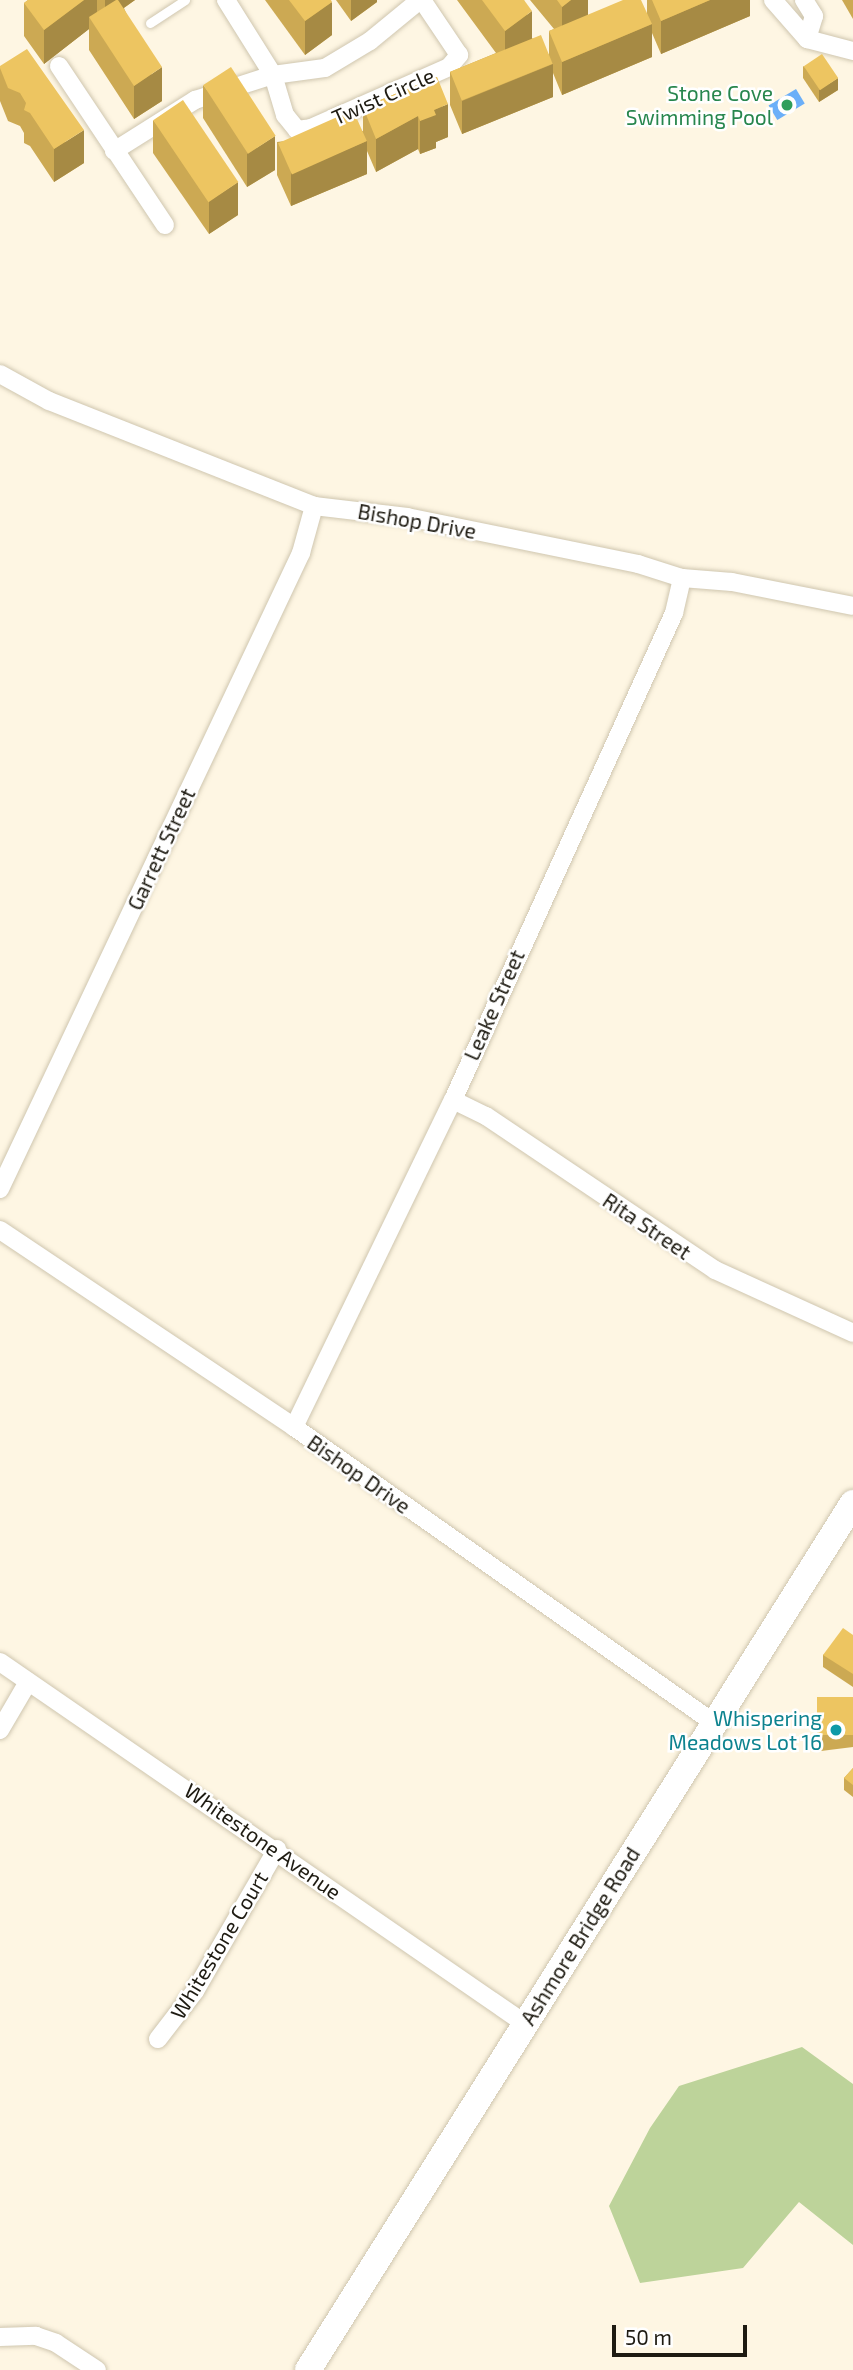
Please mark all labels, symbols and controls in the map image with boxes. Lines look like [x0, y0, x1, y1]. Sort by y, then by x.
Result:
street label: Twist Circle [328, 62, 438, 130]
place label: Stone Cove Swimming Pool [626, 80, 773, 130]
marker: Stone Cove Swimming Pool [779, 97, 795, 113]
street label: Bishop Drive [356, 498, 478, 544]
street label: Garrett Street [122, 784, 200, 914]
street label: Leake Street [458, 946, 530, 1064]
street label: Rita Street [598, 1187, 696, 1265]
street label: Bishop Drive [303, 1429, 415, 1519]
place label: Whispering Meadows Lot 16 [669, 1705, 822, 1755]
marker: Whispering Meadows Lot 16 [828, 1722, 844, 1738]
street label: Whitestone Avenue [180, 1777, 346, 1905]
street label: Ashmore Bridge Road [515, 1842, 645, 2030]
street label: Whitestone Court [165, 1867, 273, 2023]
scale bar [615, 2310, 750, 2354]
text: 50 m [625, 2324, 672, 2349]

